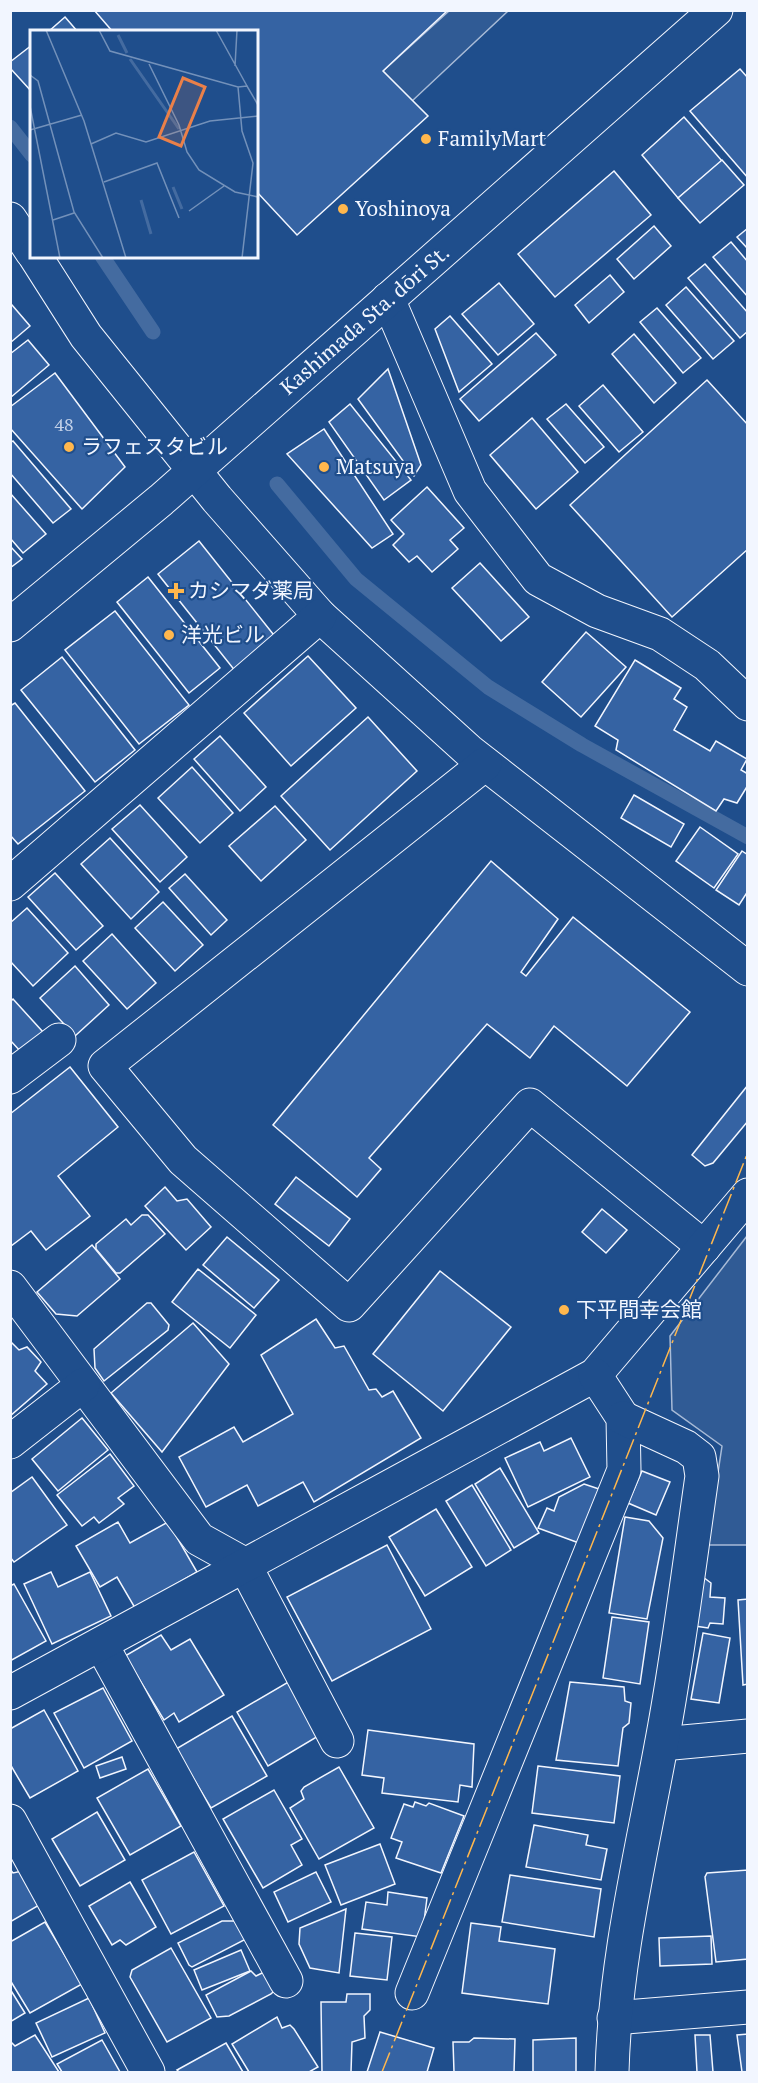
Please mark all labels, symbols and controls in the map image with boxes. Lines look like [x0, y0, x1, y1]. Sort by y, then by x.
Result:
inset map [30, 30, 258, 258]
place label: FamilyMart [438, 124, 546, 152]
marker: FamilyMart [419, 132, 433, 146]
place label: Yoshinoya [355, 194, 451, 222]
marker: Yoshinoya [336, 202, 350, 216]
street label: Kashimada Sta. dōri St. [274, 238, 455, 400]
house number: 48 [54, 412, 74, 436]
place label: ラフェスタビル [81, 432, 228, 460]
marker: ラフェスタビル [62, 440, 76, 454]
place label: Matsuya [336, 452, 415, 480]
marker: Matsuya [317, 460, 331, 474]
place label: カシマダ薬局 [188, 576, 314, 604]
marker: カシマダ薬局 [169, 584, 183, 598]
place label: 洋光ビル [181, 620, 265, 648]
marker: 洋光ビル [162, 628, 176, 642]
place label: 下平間幸会館 [576, 1295, 702, 1323]
marker: 下平間幸会館 [557, 1303, 571, 1317]

